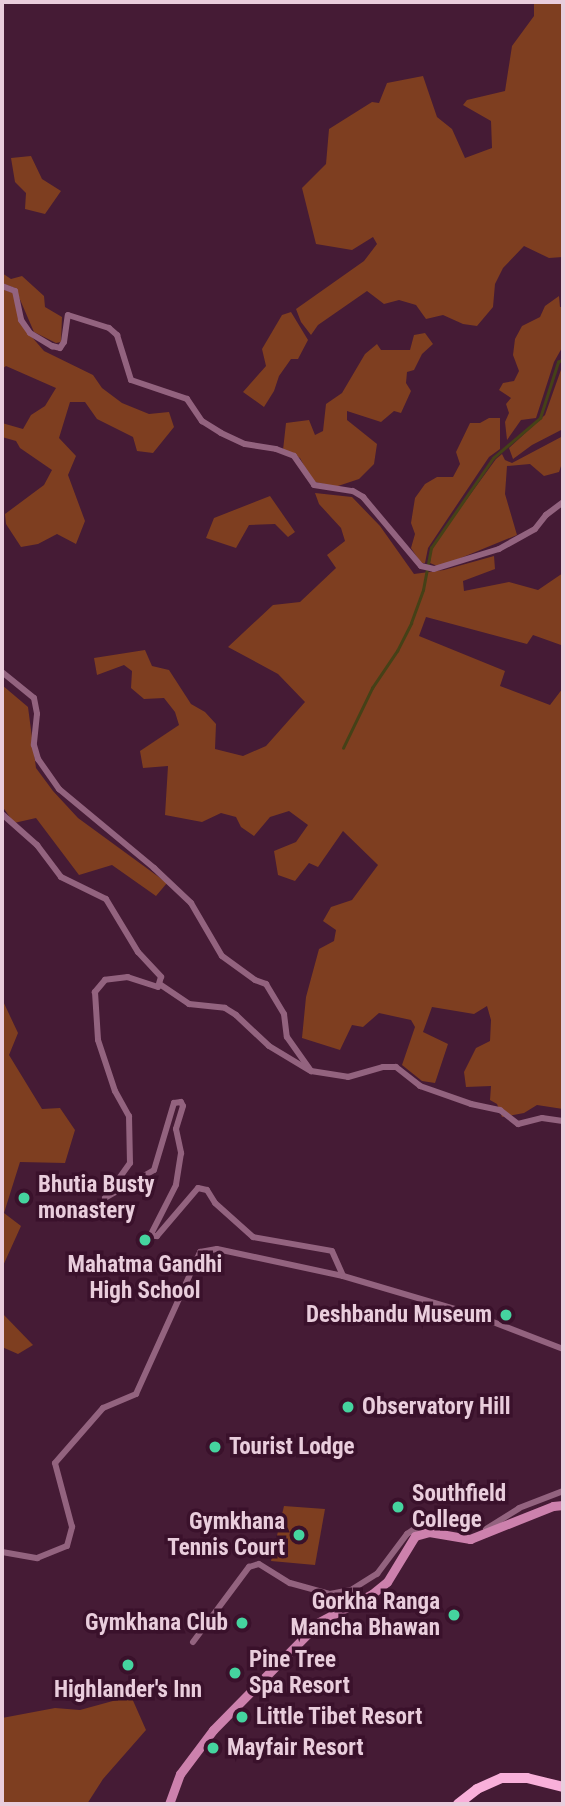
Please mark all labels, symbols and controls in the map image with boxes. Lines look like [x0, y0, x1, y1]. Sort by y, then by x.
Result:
place label: Bhutia Busty monastery [38, 1171, 154, 1225]
marker: Bhutia Busty monastery [16, 1190, 32, 1206]
marker: Mahatma Gandhi High School [137, 1232, 153, 1248]
place label: Mahatma Gandhi High School [68, 1251, 222, 1305]
place label: Deshbandu Museum [306, 1301, 492, 1329]
marker: Deshbandu Museum [498, 1307, 514, 1323]
place label: Observatory Hill [362, 1393, 511, 1421]
marker: Observatory Hill [340, 1399, 356, 1415]
place label: Tourist Lodge [229, 1433, 355, 1461]
marker: Tourist Lodge [207, 1439, 223, 1455]
place label: Southfield College [412, 1480, 506, 1534]
marker: Southfield College [390, 1499, 406, 1515]
place label: Gymkhana Tennis Court [167, 1508, 285, 1562]
marker: Gymkhana Tennis Court [291, 1527, 307, 1543]
place label: Gorkha Ranga Mancha Bhawan [291, 1588, 440, 1642]
marker: Gorkha Ranga Mancha Bhawan [446, 1607, 462, 1623]
place label: Gymkhana Club [85, 1609, 228, 1637]
marker: Gymkhana Club [234, 1615, 250, 1631]
place label: Pine Tree Spa Resort [249, 1646, 350, 1700]
marker: Highlander's Inn [120, 1657, 136, 1673]
marker: Pine Tree Spa Resort [227, 1665, 243, 1681]
place label: Highlander's Inn [54, 1676, 202, 1704]
place label: Little Tibet Resort [256, 1703, 423, 1731]
marker: Little Tibet Resort [234, 1709, 250, 1725]
place label: Mayfair Resort [227, 1734, 363, 1762]
marker: Mayfair Resort [205, 1740, 221, 1756]

